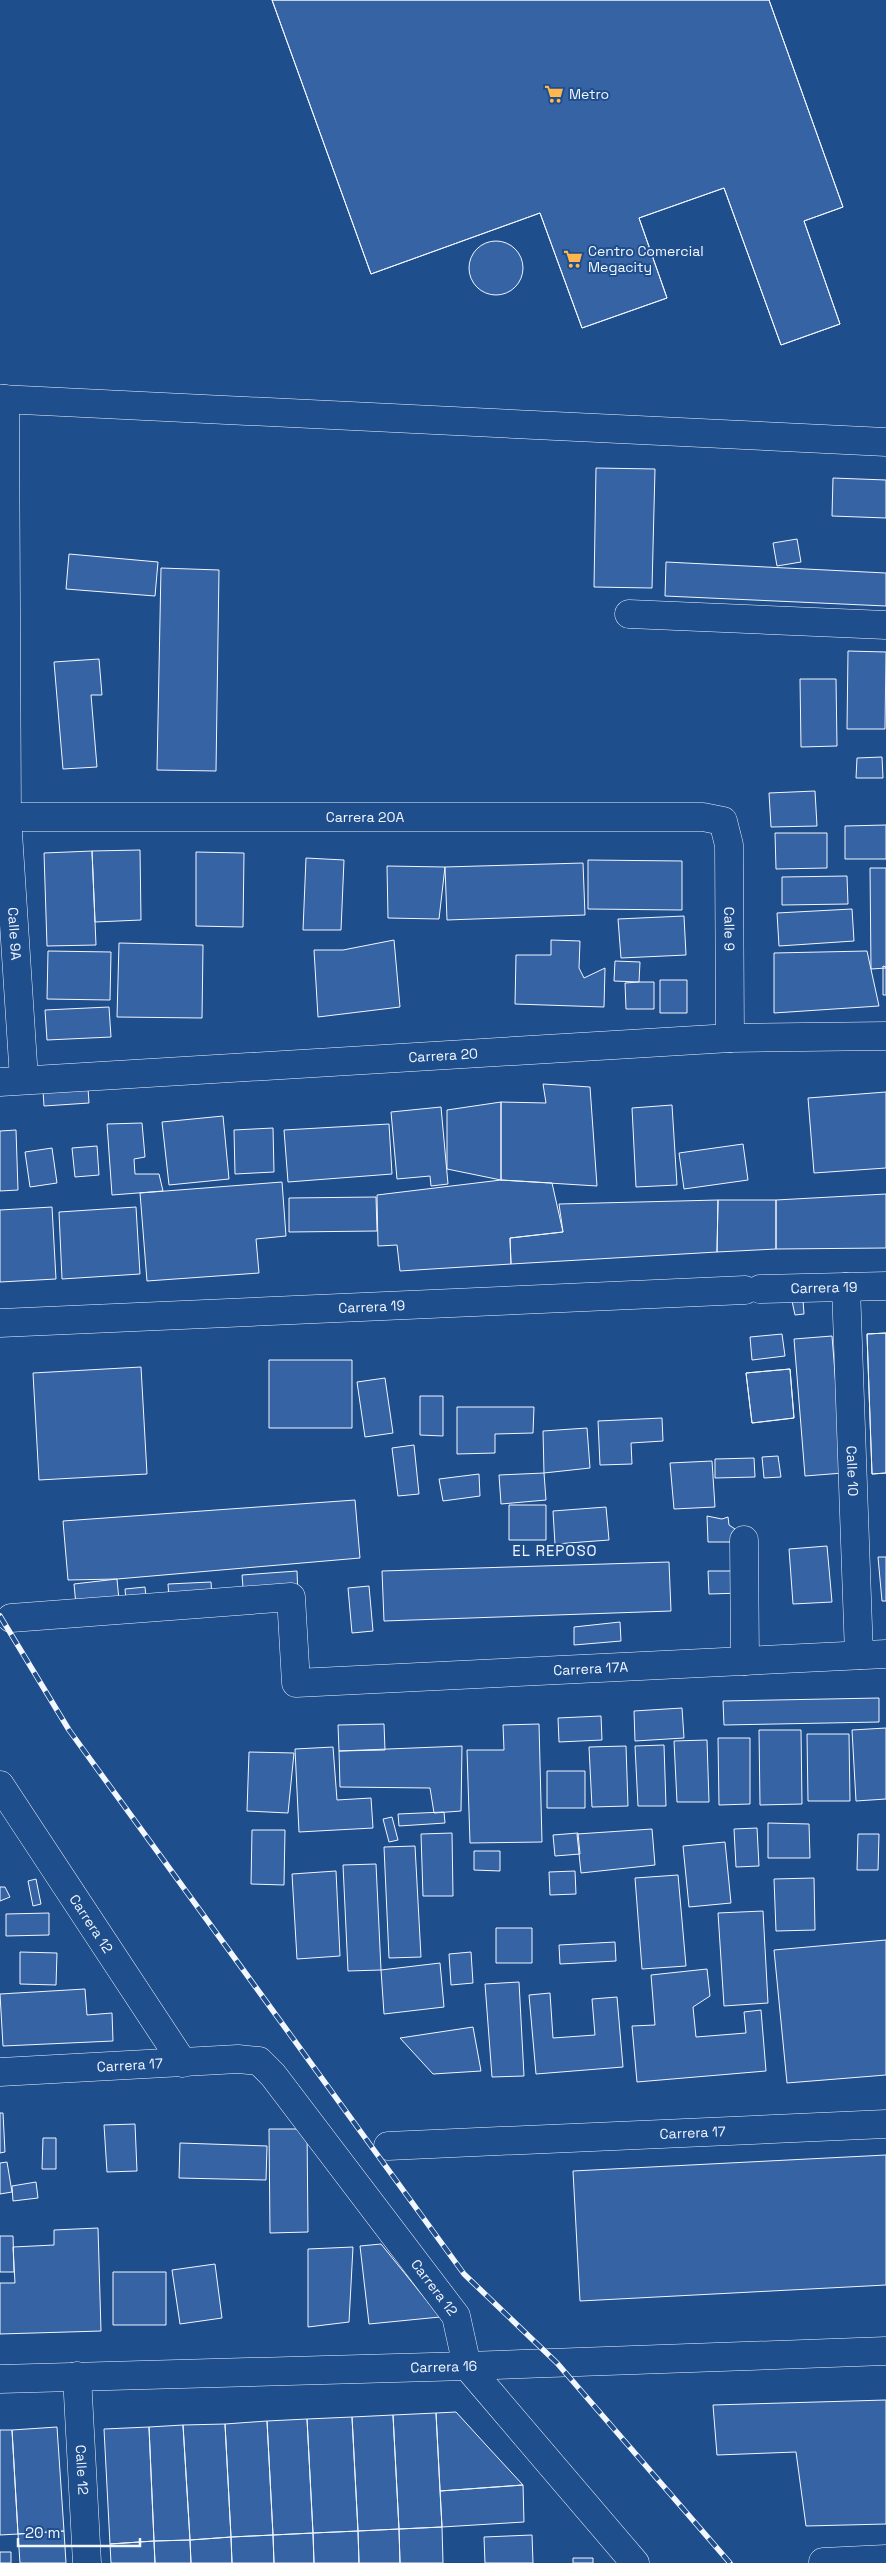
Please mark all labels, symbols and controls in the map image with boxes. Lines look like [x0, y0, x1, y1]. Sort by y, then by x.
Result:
supermarket icon: Metro [543, 83, 565, 105]
place label: Metro [569, 85, 609, 103]
place label: Centro Comercial Megacity [588, 242, 704, 276]
supermarket icon: Centro Comercial Megacity [562, 248, 584, 270]
street label: Carrera 20A [326, 808, 405, 826]
street label: Calle 9A [4, 907, 25, 961]
street label: Calle 9 [720, 907, 739, 951]
street label: Carrera 20 [408, 1044, 479, 1066]
street label: Carrera 19 [790, 1278, 858, 1297]
street label: Carrera 19 [338, 1296, 405, 1317]
street label: Calle 10 [843, 1445, 862, 1497]
district label: EL REPOSO [512, 1541, 598, 1560]
street label: Carrera 17A [553, 1658, 629, 1679]
street label: Carrera 12 [65, 1891, 117, 1956]
street label: Carrera 17 [96, 2054, 163, 2076]
street label: Carrera 17 [659, 2122, 726, 2143]
street label: Carrera 12 [407, 2255, 462, 2319]
street label: Carrera 16 [410, 2357, 478, 2377]
street label: Calle 12 [72, 2444, 92, 2495]
scale bar [18, 2516, 140, 2548]
text: 20 m [25, 2523, 60, 2542]

